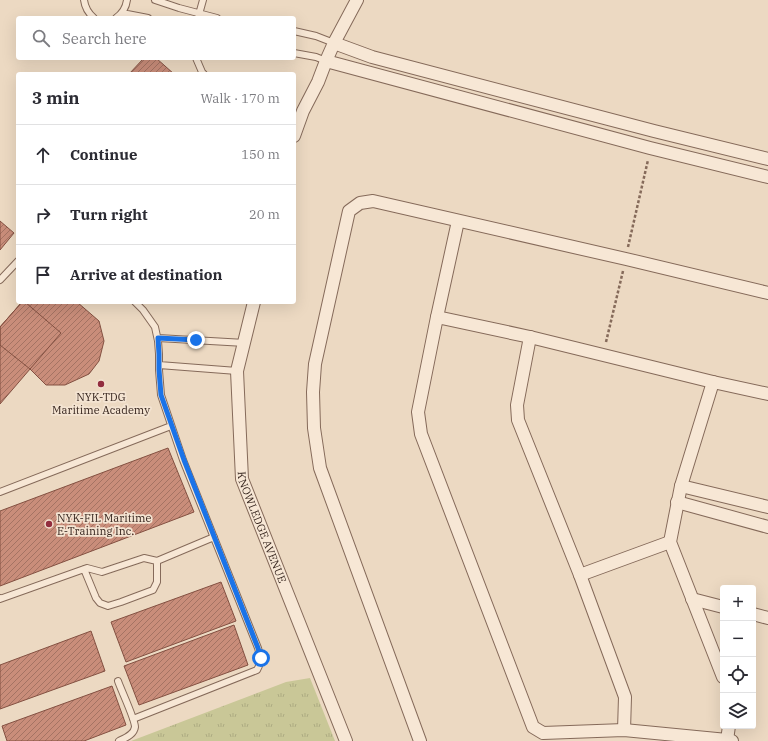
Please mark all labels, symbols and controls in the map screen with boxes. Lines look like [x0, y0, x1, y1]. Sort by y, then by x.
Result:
search box [16, 16, 296, 60]
icon: search [30, 27, 52, 49]
text: Search here [62, 29, 147, 48]
text: 3 min [32, 87, 80, 109]
text: Walk · 170 m [201, 90, 280, 107]
icon: ahead [32, 144, 54, 166]
text: Continue [70, 145, 137, 164]
text: 150 m [241, 146, 280, 163]
icon: right [32, 204, 54, 226]
text: Turn right [70, 205, 148, 224]
text: 20 m [249, 206, 280, 223]
icon: arrive [32, 264, 54, 286]
text: Arrive at destination [70, 265, 222, 284]
route end [187, 331, 205, 349]
marker: NYK-TDG Maritime Academy [96, 379, 106, 389]
place label: NYK-TDG Maritime Academy [52, 390, 150, 417]
street label: KNOWLEDGE AVENUE [235, 471, 290, 585]
place label: NYK-FIL Maritime E-Training Inc. [57, 511, 151, 538]
marker: NYK-FIL Maritime E-Training Inc. [44, 519, 54, 529]
map controls [720, 585, 756, 729]
button: + [720, 585, 756, 621]
button: − [720, 621, 756, 657]
route start [252, 649, 270, 667]
button: locate [720, 657, 756, 693]
button: layers [720, 693, 756, 729]

